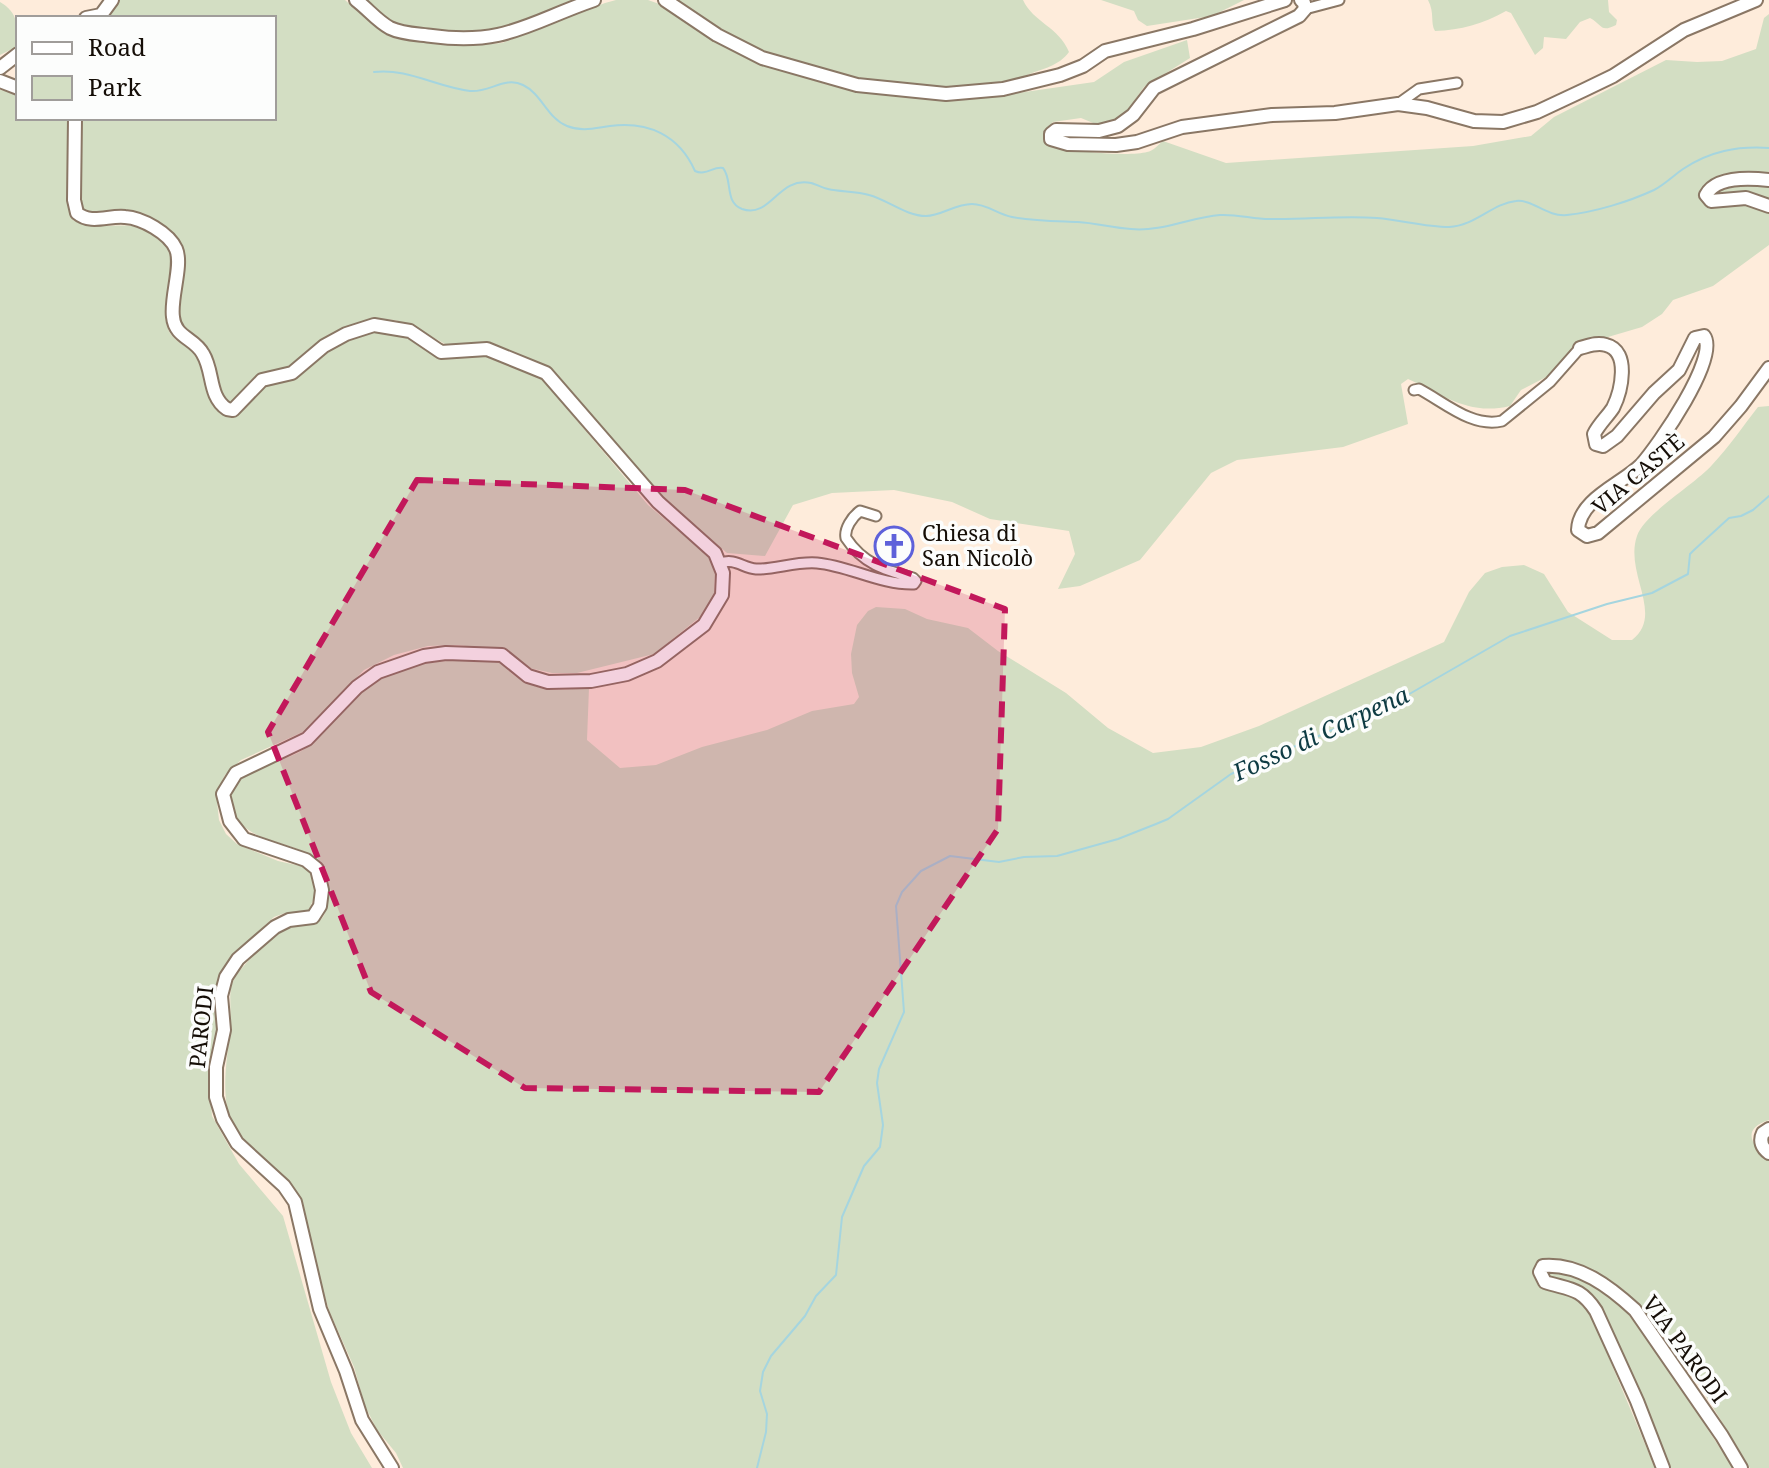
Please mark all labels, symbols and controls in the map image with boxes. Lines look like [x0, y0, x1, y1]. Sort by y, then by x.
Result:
legend [16, 16, 276, 120]
text: Road [88, 30, 146, 63]
text: Park [88, 70, 142, 103]
street label: VIA CASTÈ [1585, 426, 1690, 521]
place label: Chiesa di San Nicolò [922, 517, 1033, 572]
church icon: Chiesa di San Nicolò [873, 525, 915, 567]
water label: Fosso di Carpena [1226, 677, 1414, 788]
street label: PARODI [181, 985, 219, 1069]
street label: VIA PARODI [1637, 1289, 1735, 1408]

